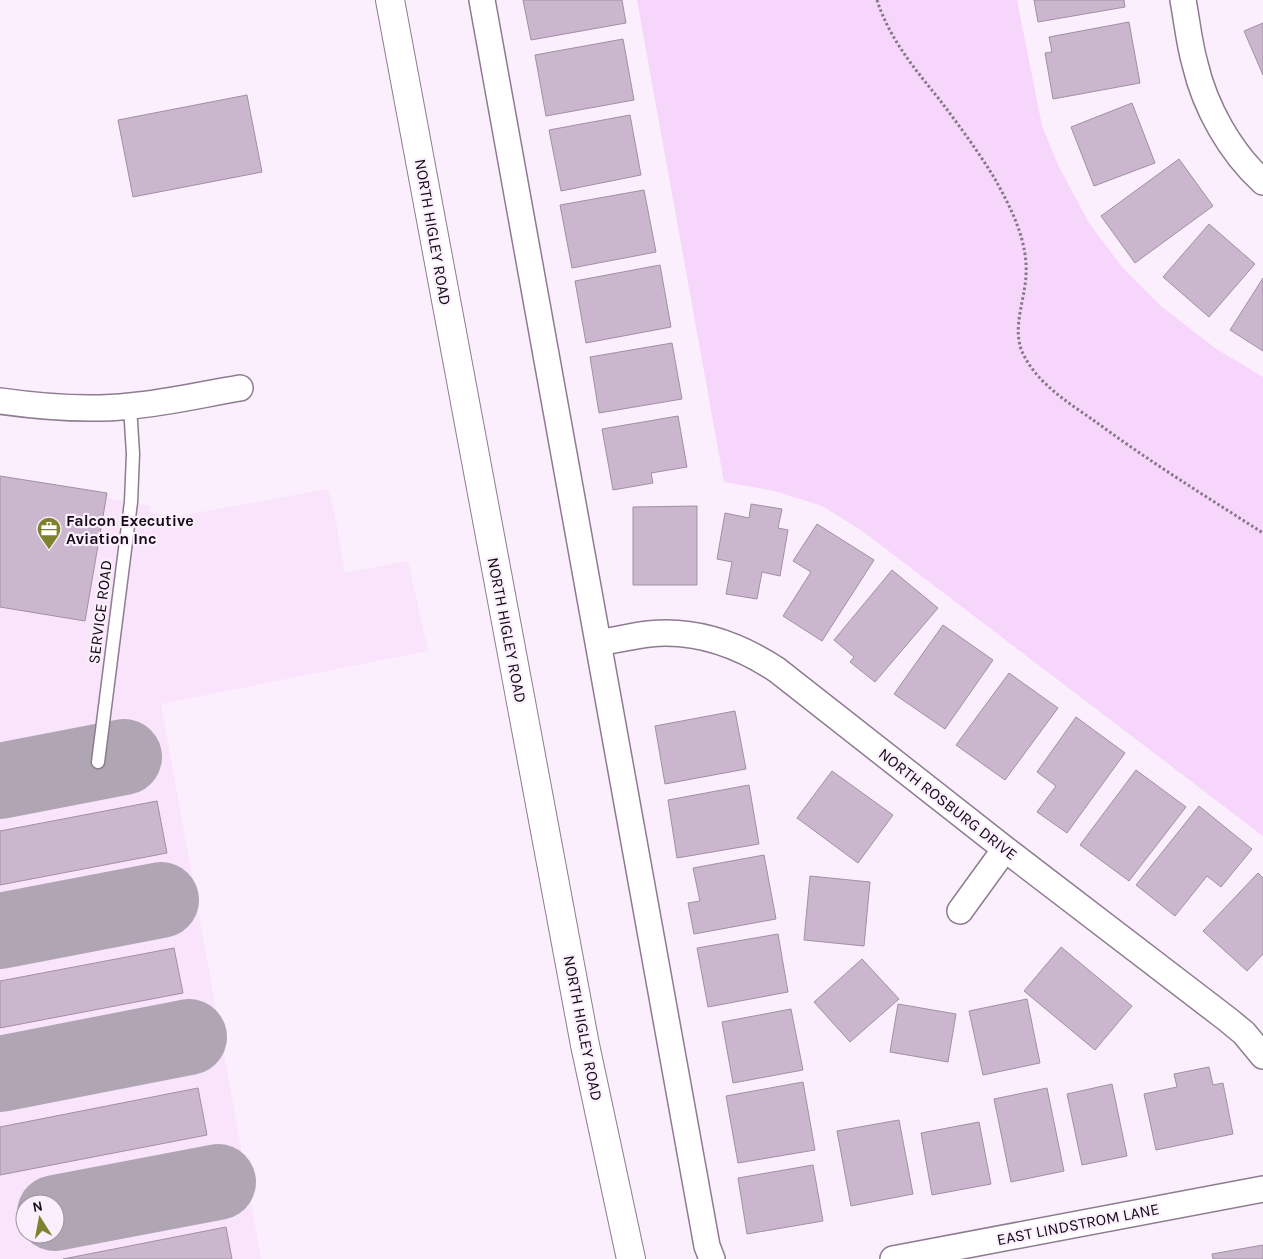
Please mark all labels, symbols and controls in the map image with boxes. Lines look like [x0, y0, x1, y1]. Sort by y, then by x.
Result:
street label: NORTH HIGLEY ROAD [411, 157, 455, 307]
place label: Falcon Executive Aviation Inc [66, 511, 194, 548]
office icon: Falcon Executive Aviation Inc [36, 516, 62, 550]
street label: NORTH HIGLEY ROAD [484, 556, 530, 704]
street label: SERVICE ROAD [84, 559, 116, 665]
street label: NORTH ROSBURG DRIVE [875, 744, 1021, 864]
street label: NORTH HIGLEY ROAD [560, 954, 606, 1102]
north arrow [15, 1194, 65, 1244]
text: N [31, 1197, 44, 1216]
street label: EAST LINDSTROM LANE [995, 1199, 1161, 1249]

